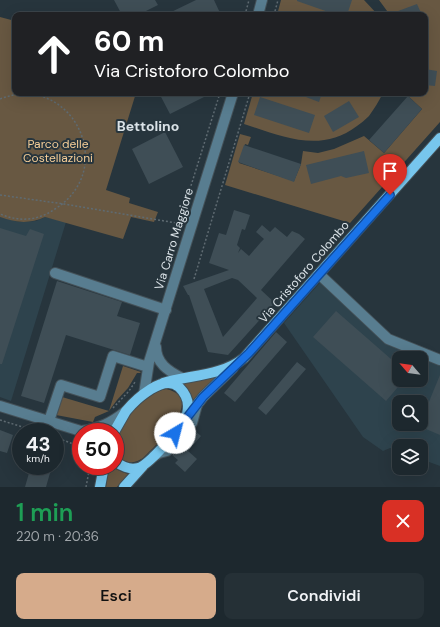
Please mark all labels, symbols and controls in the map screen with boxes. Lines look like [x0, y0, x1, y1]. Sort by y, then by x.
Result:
text: 60 m [94, 23, 164, 60]
icon: ahead [28, 28, 80, 80]
text: Via Cristoforo Colombo [94, 59, 289, 83]
district label: Bettolino [117, 117, 179, 135]
park label: Parco delle Costellazioni [23, 136, 93, 166]
pin [373, 154, 407, 195]
icon: arrive [379, 160, 401, 182]
street label: Via Carro Maggiore [151, 186, 197, 292]
street label: Via Cristoforo Colombo [255, 218, 353, 326]
north arrow [392, 351, 428, 387]
map controls [392, 351, 428, 475]
button: search [392, 395, 428, 431]
position arrow [154, 412, 196, 454]
speed limit sign: 50 [72, 423, 124, 475]
text: 43 [25, 431, 51, 457]
button: layers [392, 439, 428, 475]
text: km/h [26, 452, 50, 465]
text: 1 min [16, 497, 73, 528]
button: close [382, 500, 424, 542]
text: 220 m · 20:36 [16, 528, 99, 545]
button: Esci [16, 573, 216, 619]
button: Condividi [224, 573, 424, 619]

